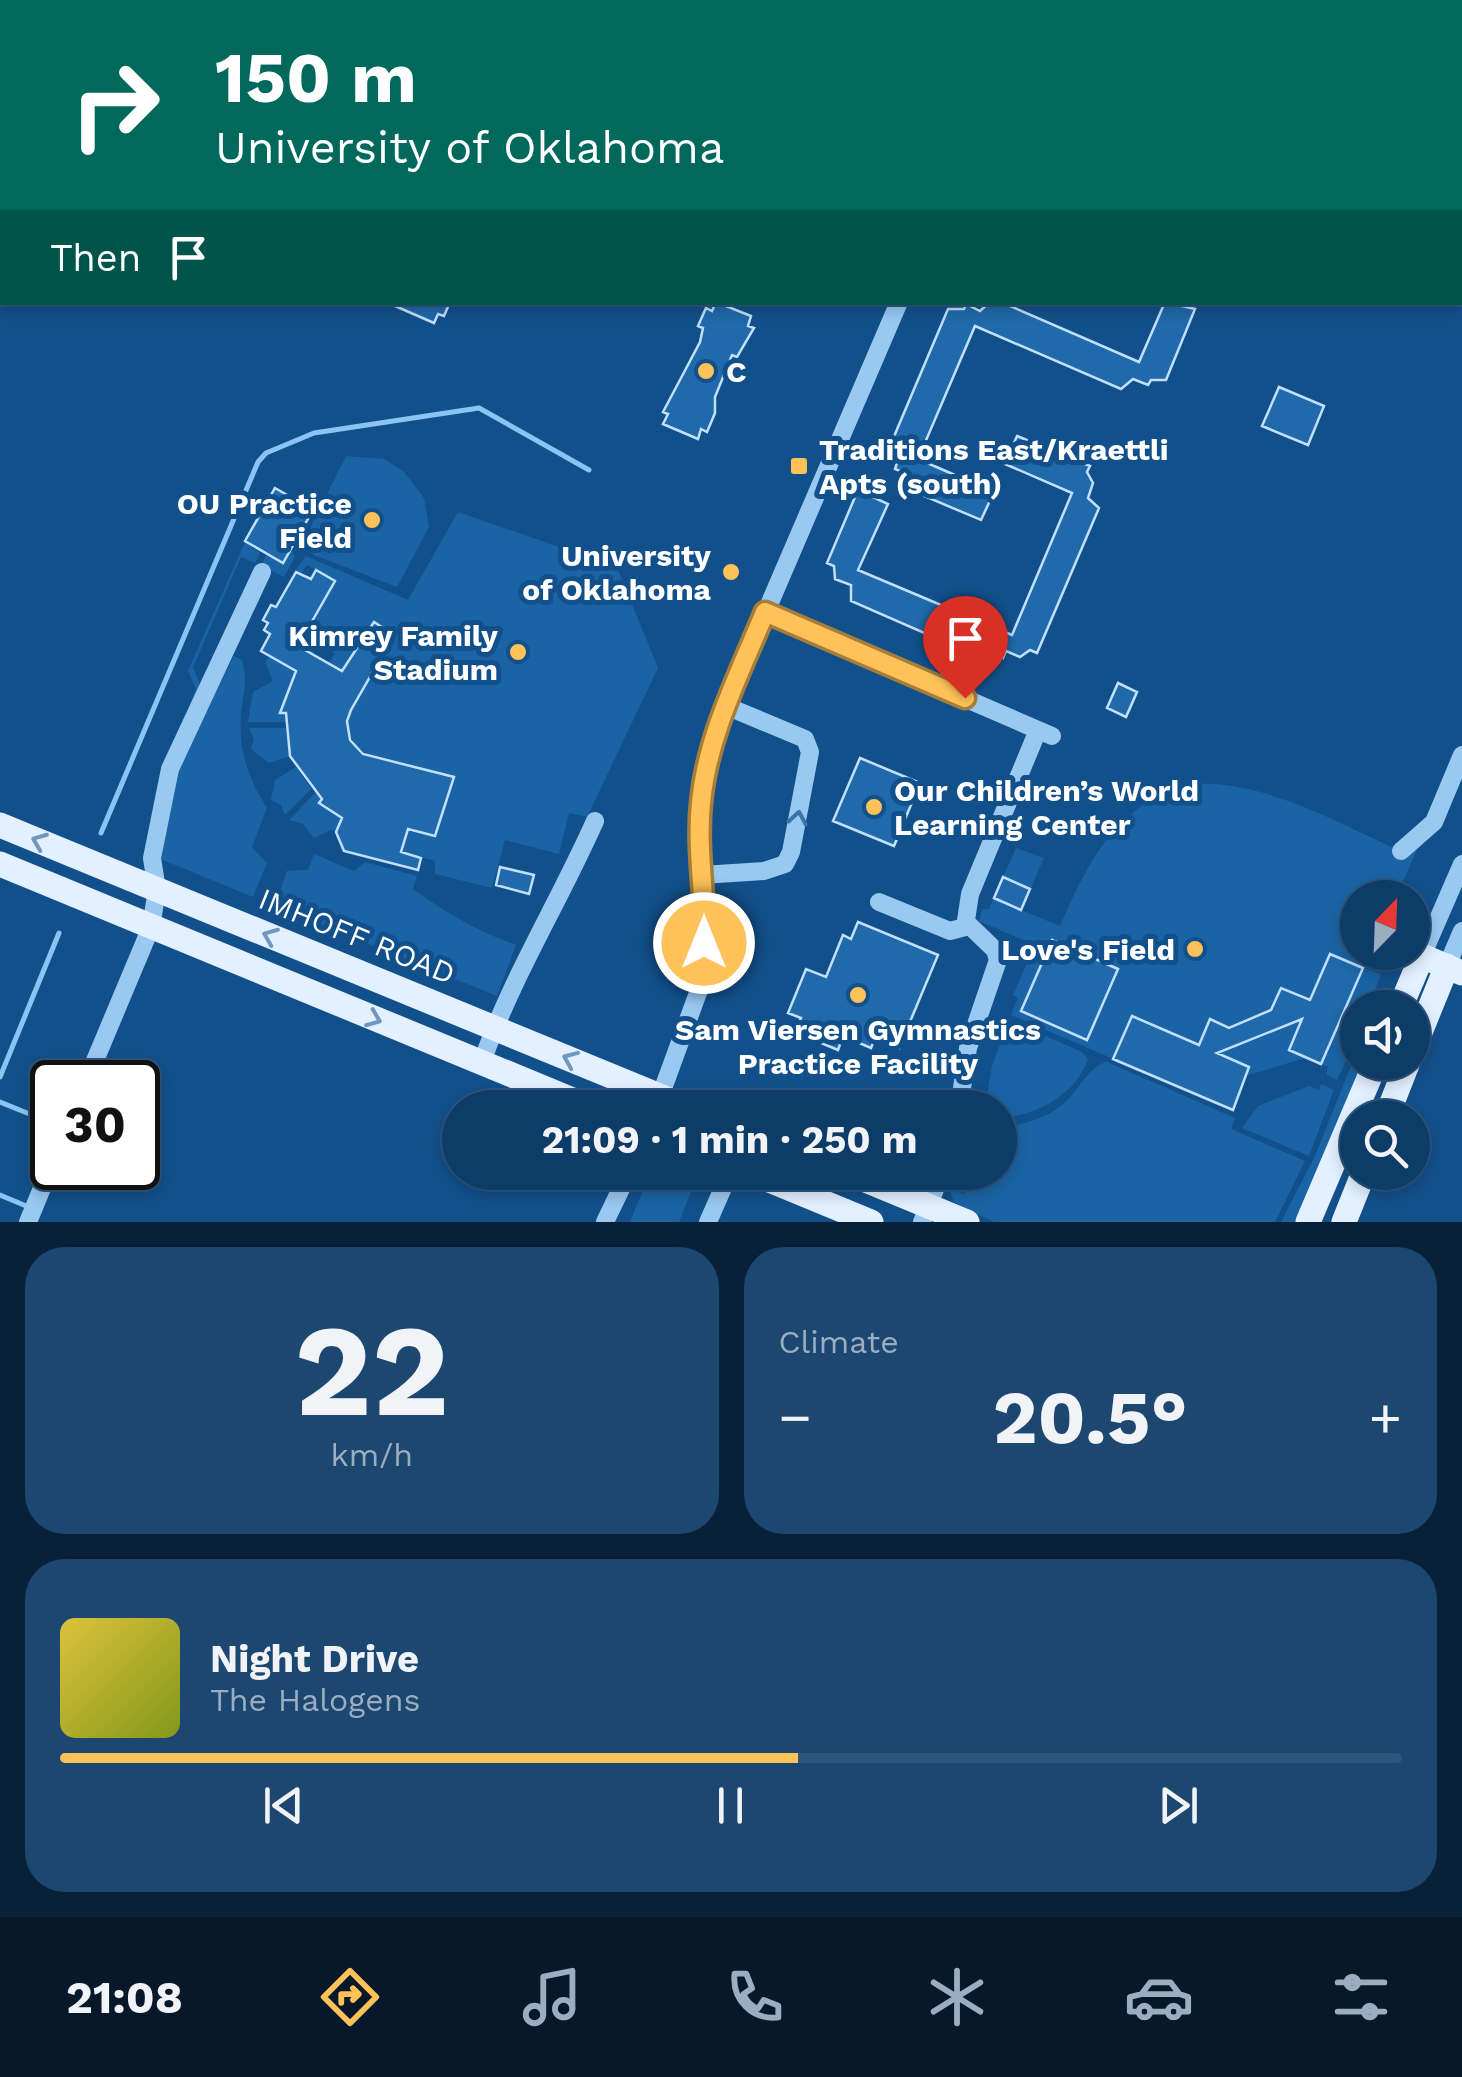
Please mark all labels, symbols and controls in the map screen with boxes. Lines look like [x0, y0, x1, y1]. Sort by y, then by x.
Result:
text: 150 m [215, 37, 417, 119]
icon: right [50, 40, 180, 170]
text: University of Oklahoma [215, 121, 724, 174]
icon: arrive [161, 230, 216, 285]
text: Then [50, 236, 141, 280]
place label: C [726, 354, 746, 389]
marker: C [695, 360, 717, 382]
place label: Traditions East/Kraettli Apts (south) [819, 432, 1168, 501]
marker: Traditions East/Kraettli Apts (south) [788, 455, 810, 477]
place label: OU Practice Field [177, 486, 352, 555]
marker: OU Practice Field [361, 509, 383, 531]
place label: University of Oklahoma [522, 538, 712, 607]
marker: University of Oklahoma [720, 561, 742, 583]
pin [923, 596, 1008, 699]
icon: arrive [938, 611, 993, 666]
place label: Kimrey Family Stadium [288, 618, 498, 687]
marker: Kimrey Family Stadium [507, 641, 529, 663]
place label: Our Children’s World Learning Center [894, 773, 1199, 842]
marker: Our Children’s World Learning Center [863, 796, 885, 818]
one-way arrow [786, 810, 807, 827]
one-way arrow [31, 833, 49, 853]
north arrow [1340, 880, 1430, 970]
map controls [1340, 880, 1430, 1190]
street label: IMHOFF ROAD [254, 881, 460, 991]
position arrow [652, 891, 756, 995]
one-way arrow [262, 928, 280, 948]
place label: Love's Field [1001, 932, 1175, 967]
marker: Love's Field [1184, 938, 1206, 960]
marker: Sam Viersen Gymnastics Practice Facility [847, 984, 869, 1006]
button: sound [1340, 990, 1430, 1080]
one-way arrow [364, 1007, 382, 1027]
place label: Sam Viersen Gymnastics Practice Facility [675, 1012, 1041, 1081]
one-way arrow [562, 1051, 580, 1071]
speed limit sign: 30 [30, 1060, 160, 1190]
button: search [1340, 1100, 1430, 1190]
text: 21:09 · 1 min · 250 m [542, 1118, 917, 1162]
text: 22 [294, 1294, 449, 1447]
text: Climate [779, 1323, 899, 1361]
text: 20.5° [993, 1373, 1188, 1461]
text: − [779, 1385, 812, 1449]
text: + [1369, 1385, 1402, 1449]
text: km/h [331, 1436, 413, 1474]
text: Night Drive [210, 1637, 419, 1681]
text: The Halogens [210, 1681, 420, 1719]
icon: previous [256, 1778, 311, 1833]
icon: pause [703, 1778, 758, 1833]
icon: next [1151, 1778, 1206, 1833]
icon: directions [315, 1962, 385, 2032]
icon: music [517, 1962, 587, 2032]
icon: phone [720, 1962, 790, 2032]
icon: climate [922, 1962, 992, 2032]
icon: car [1124, 1962, 1194, 2032]
icon: filters [1326, 1962, 1396, 2032]
text: 21:08 [66, 1971, 183, 2024]

